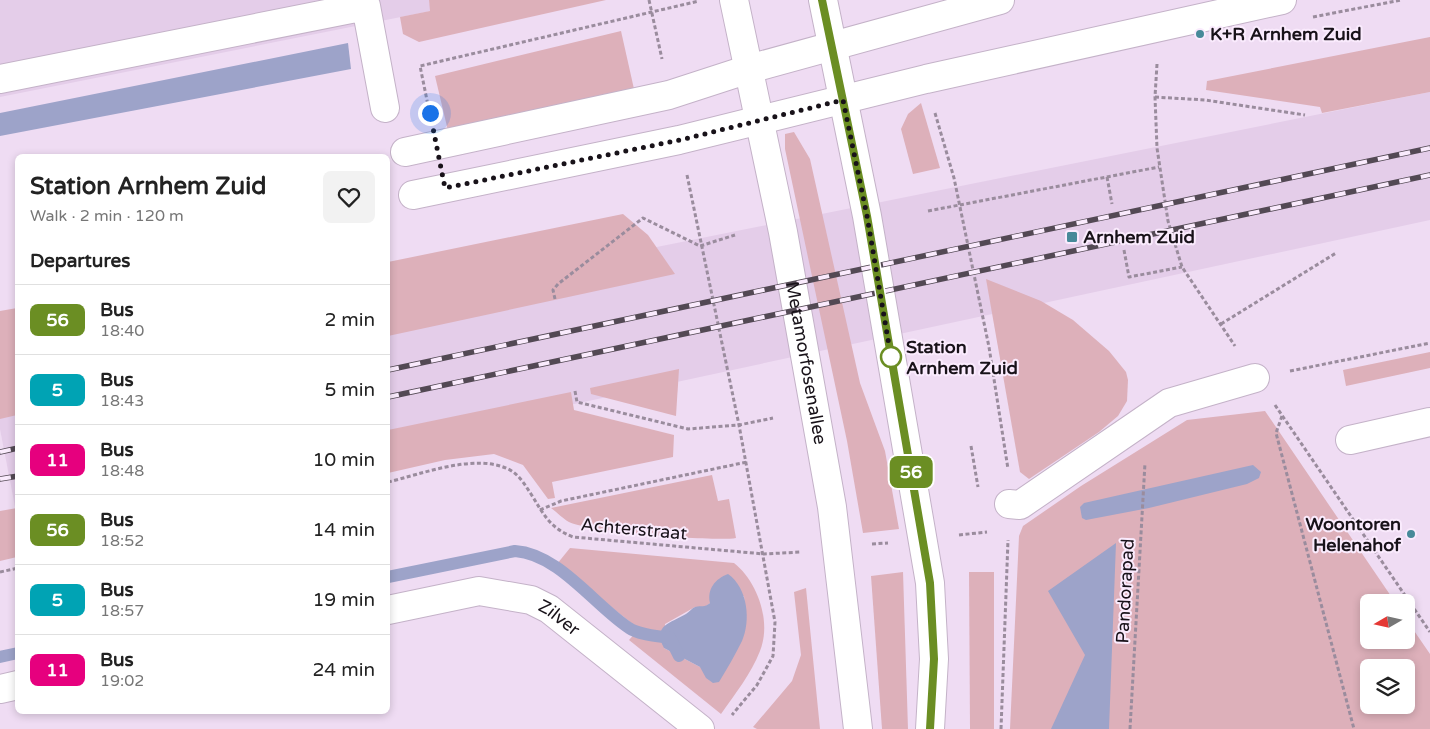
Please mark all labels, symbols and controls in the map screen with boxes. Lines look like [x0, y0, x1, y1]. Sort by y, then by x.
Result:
place label: K+R Arnhem Zuid [1210, 23, 1362, 45]
marker: K+R Arnhem Zuid [1194, 28, 1206, 40]
your location [418, 101, 443, 126]
button: heart [323, 171, 375, 223]
text: Station Arnhem Zuid [30, 172, 266, 201]
text: Walk · 2 min · 120 m [30, 206, 184, 226]
place label: Arnhem Zuid [1083, 226, 1195, 248]
marker: Arnhem Zuid [1065, 230, 1079, 244]
text: Departures [30, 250, 130, 272]
street label: Metamorfosenallee [781, 279, 832, 446]
text: Bus [100, 299, 134, 321]
text: 56 [46, 309, 69, 331]
text: 2 min [324, 309, 375, 331]
text: 18:40 [100, 321, 144, 341]
place label: Station Arnhem Zuid [906, 336, 1018, 379]
marker: Station Arnhem Zuid [880, 346, 902, 368]
text: Bus [100, 369, 134, 391]
text: 5 [52, 379, 63, 401]
text: 5 min [324, 379, 375, 401]
text: 18:43 [100, 391, 144, 411]
text: Bus [100, 439, 134, 461]
text: 11 [46, 449, 69, 471]
text: 10 min [312, 449, 375, 471]
line badge: 56 [888, 456, 934, 488]
text: 18:48 [100, 461, 144, 481]
text: 56 [900, 461, 922, 483]
text: Bus [100, 509, 134, 531]
street label: Achterstraat [580, 513, 688, 545]
place label: Woontoren Helenahof [1306, 513, 1402, 556]
text: 56 [46, 519, 69, 541]
text: 14 min [312, 519, 375, 541]
marker: Woontoren Helenahof [1405, 528, 1417, 540]
text: 18:52 [100, 531, 144, 551]
street label: Pandorapad [1111, 538, 1139, 644]
text: Bus [100, 579, 134, 601]
text: 5 [52, 589, 63, 611]
text: 19 min [312, 589, 375, 611]
north arrow [1360, 594, 1415, 649]
map controls [1360, 594, 1415, 714]
street label: Zilver [535, 595, 585, 640]
text: 18:57 [100, 601, 144, 621]
text: Bus [100, 649, 134, 671]
text: 11 [46, 659, 69, 681]
text: 24 min [312, 659, 375, 681]
button: layers [1360, 659, 1415, 714]
text: 19:02 [100, 671, 144, 691]

